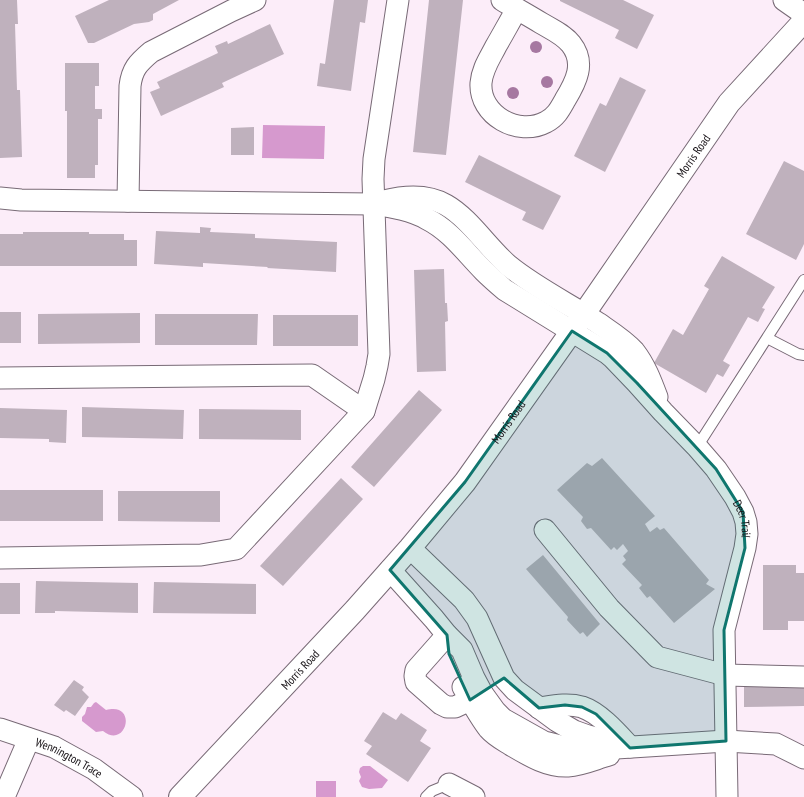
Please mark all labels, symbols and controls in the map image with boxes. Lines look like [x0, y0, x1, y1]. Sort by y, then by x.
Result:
street label: Morris Road [673, 131, 713, 180]
street label: Morris Road [487, 397, 528, 446]
street label: Deer Trail [730, 497, 755, 539]
street label: Morris Road [277, 646, 322, 692]
street label: Wennington Trace [34, 734, 106, 781]

